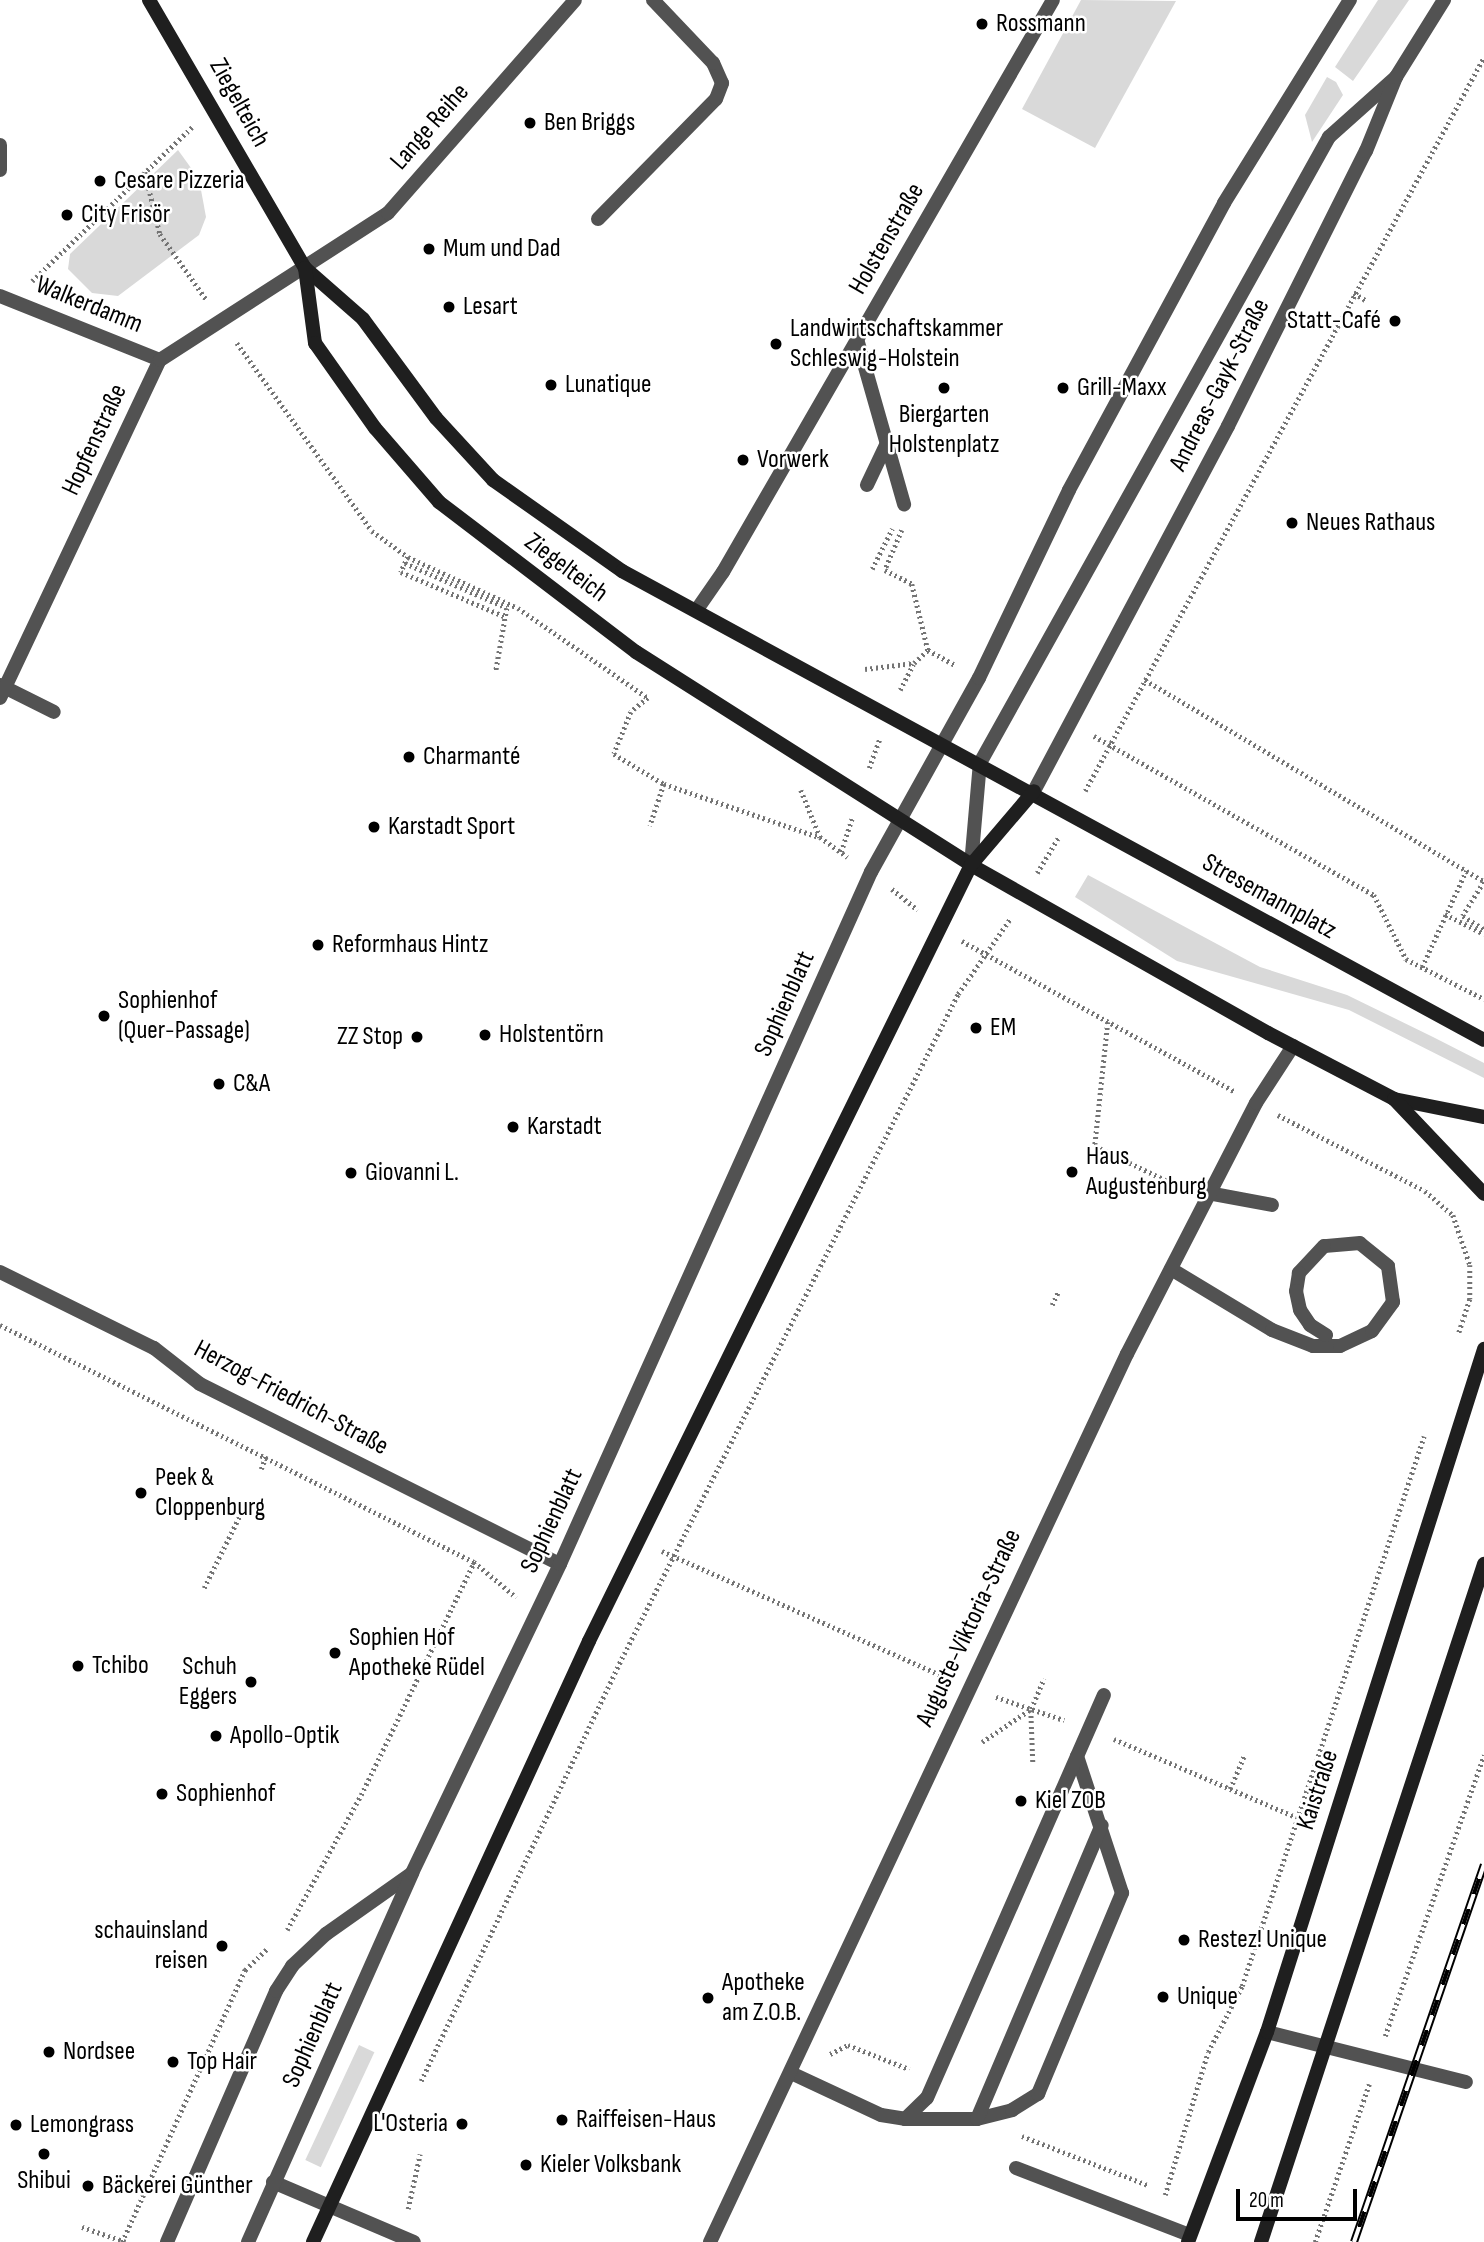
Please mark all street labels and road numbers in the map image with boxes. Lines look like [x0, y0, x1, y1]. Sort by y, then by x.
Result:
street label: Ziegelteich [202, 53, 276, 153]
street label: Lange Reihe [384, 77, 476, 177]
street label: Holstenstraße [843, 178, 931, 300]
street label: Walkerdamm [31, 269, 147, 341]
street label: Andreas-Gayk-Straße [1163, 294, 1277, 476]
street label: Hopfenstraße [56, 380, 134, 500]
street label: Ziegelteich [518, 527, 614, 609]
street label: Stresemannplatz [1197, 847, 1341, 947]
street label: Sophienblatt [748, 947, 822, 1061]
street label: Herzog-Friedrich-Straße [189, 1334, 393, 1462]
street label: Sophienblatt [514, 1464, 590, 1578]
street label: Auguste-Viktoria-Straße [910, 1525, 1028, 1731]
street label: Kaistraße [1290, 1746, 1346, 1834]
street label: Sophienblatt [276, 1978, 350, 2092]

